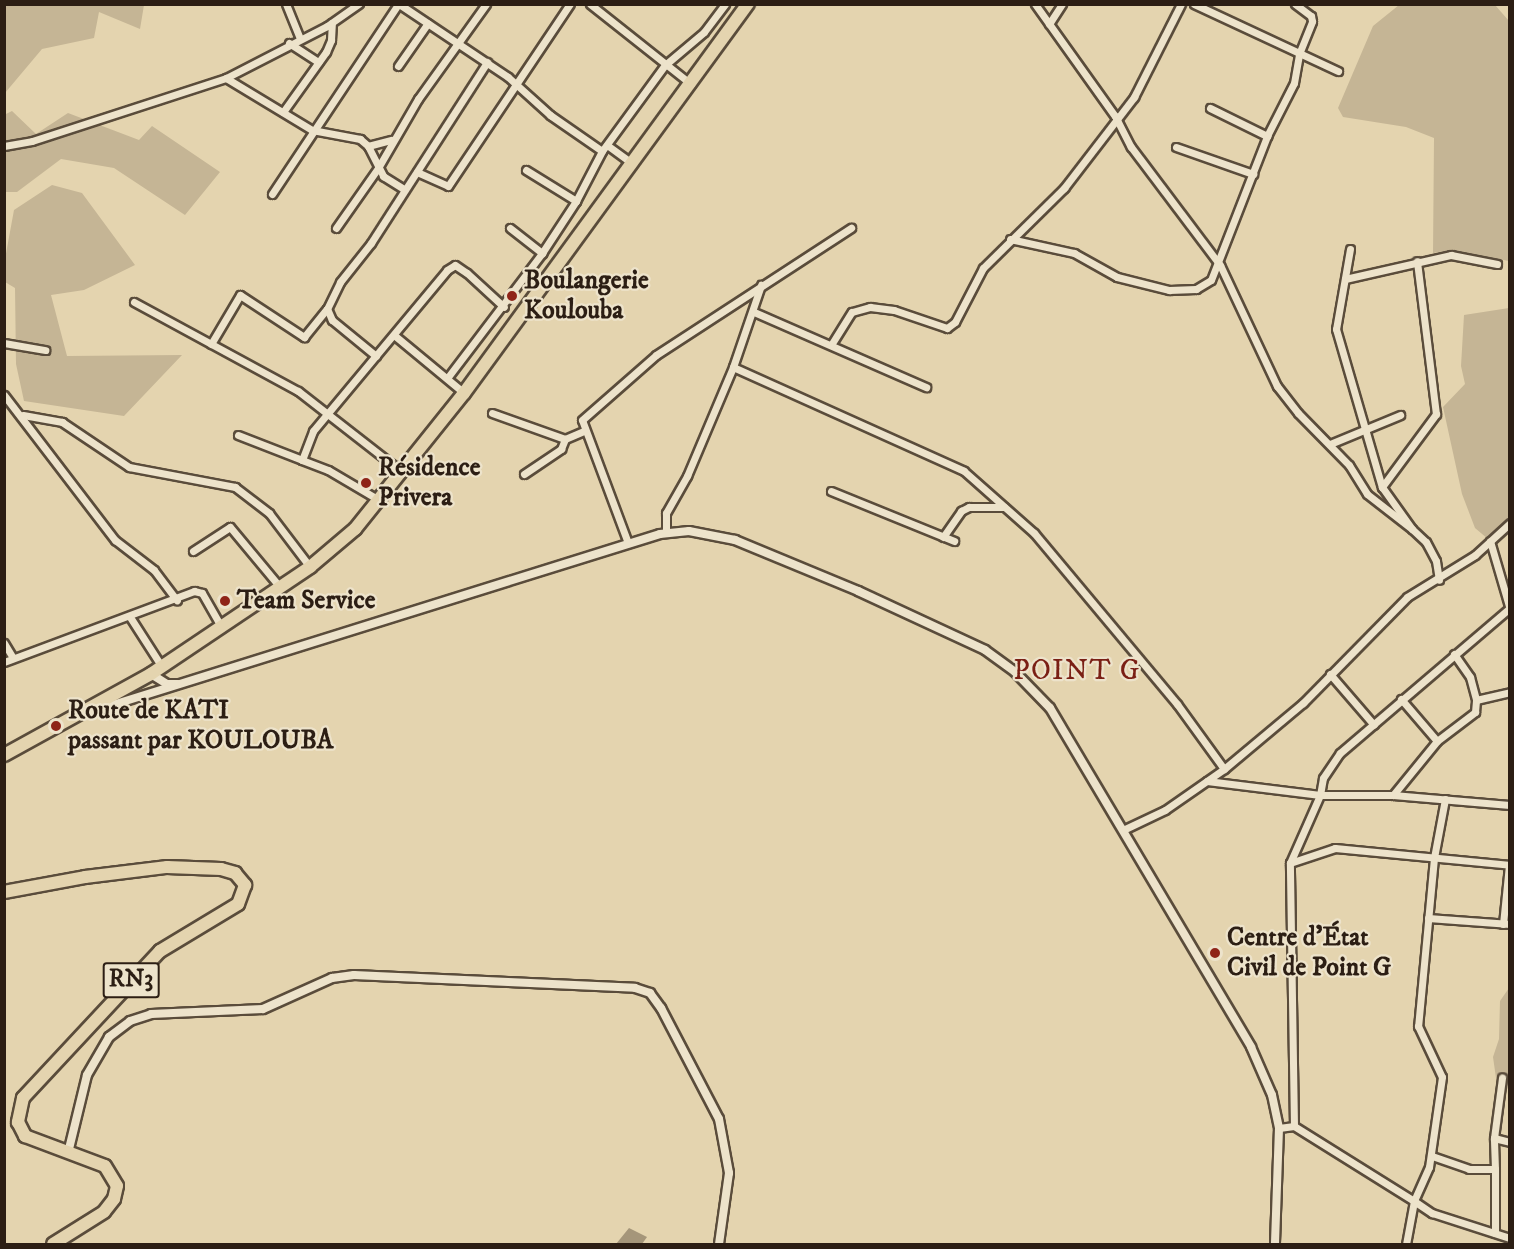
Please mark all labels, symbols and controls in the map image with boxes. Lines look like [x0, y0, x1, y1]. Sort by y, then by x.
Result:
place label: Boulangerie Koulouba [524, 265, 649, 326]
marker: Boulangerie Koulouba [505, 289, 519, 303]
place label: Résidence Privera [378, 452, 481, 514]
marker: Résidence Privera [359, 476, 373, 490]
place label: Team Service [237, 585, 376, 617]
marker: Team Service [218, 594, 232, 608]
district label: POINT G [1013, 654, 1141, 688]
place label: Route de KATI passant par KOULOUBA [68, 695, 333, 756]
marker: Route de KATI passant par KOULOUBA [49, 719, 63, 733]
place label: Centre d'État Civil de Point G [1227, 922, 1391, 984]
marker: Centre d'État Civil de Point G [1208, 946, 1222, 960]
road number: RN3 [102, 959, 160, 1001]

